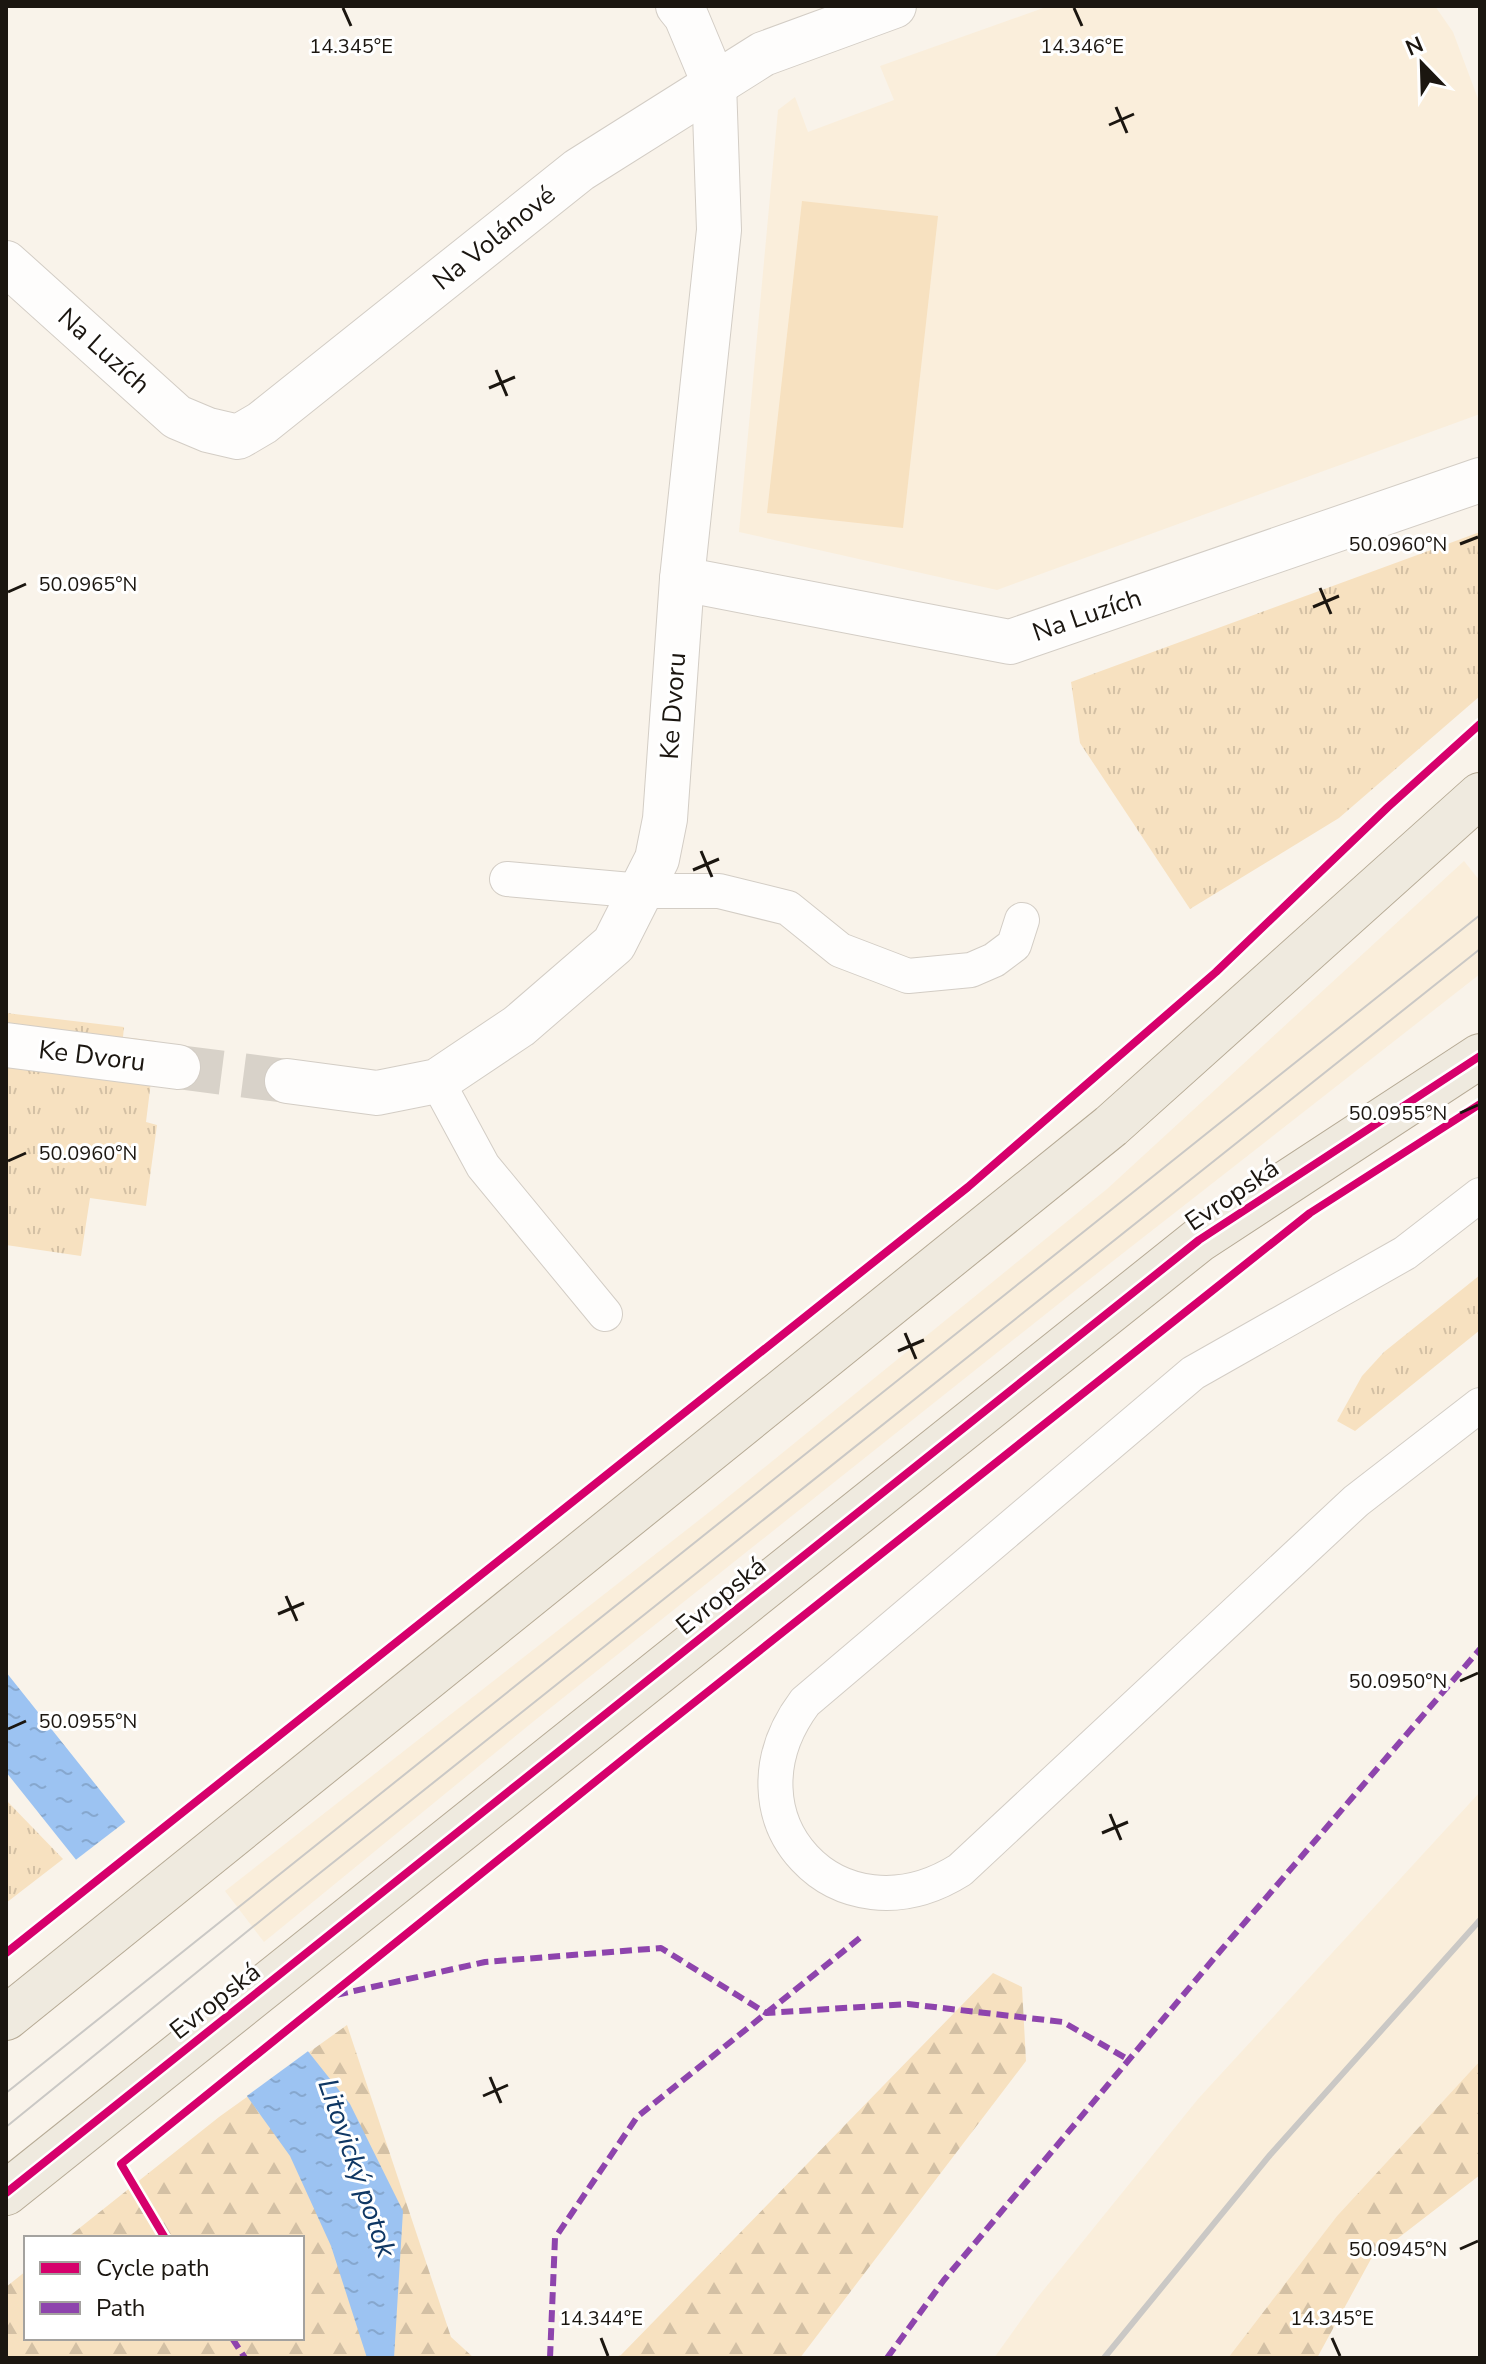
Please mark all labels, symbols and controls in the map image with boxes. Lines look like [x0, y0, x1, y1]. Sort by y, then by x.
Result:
north arrow [1382, 24, 1462, 104]
text: N [1401, 29, 1428, 64]
text: 14.345°E [309, 33, 393, 60]
text: 14.346°E [1040, 33, 1124, 60]
street label: Na Volánové [425, 178, 563, 298]
street label: Na Luzích [50, 300, 158, 402]
text: 50.0960°N [1349, 531, 1447, 558]
text: 50.0965°N [39, 571, 137, 598]
street label: Na Luzích [1028, 580, 1146, 650]
street label: Ke Dvoru [652, 651, 694, 761]
street label: Ke Dvoru [37, 1032, 147, 1080]
text: 50.0955°N [1349, 1100, 1447, 1127]
text: 50.0960°N [39, 1140, 137, 1167]
street label: Evropská [1178, 1151, 1286, 1239]
street label: Evropská [669, 1549, 773, 1643]
text: 50.0950°N [1349, 1668, 1447, 1695]
text: 50.0955°N [39, 1708, 137, 1735]
street label: Evropská [162, 1955, 268, 2047]
water label: Litovický potok [309, 2074, 406, 2263]
legend [24, 2236, 304, 2340]
text: 50.0945°N [1349, 2236, 1447, 2263]
text: Cycle path [96, 2252, 210, 2284]
text: Path [96, 2292, 145, 2324]
text: 14.344°E [559, 2305, 643, 2332]
text: 14.345°E [1290, 2305, 1374, 2332]

